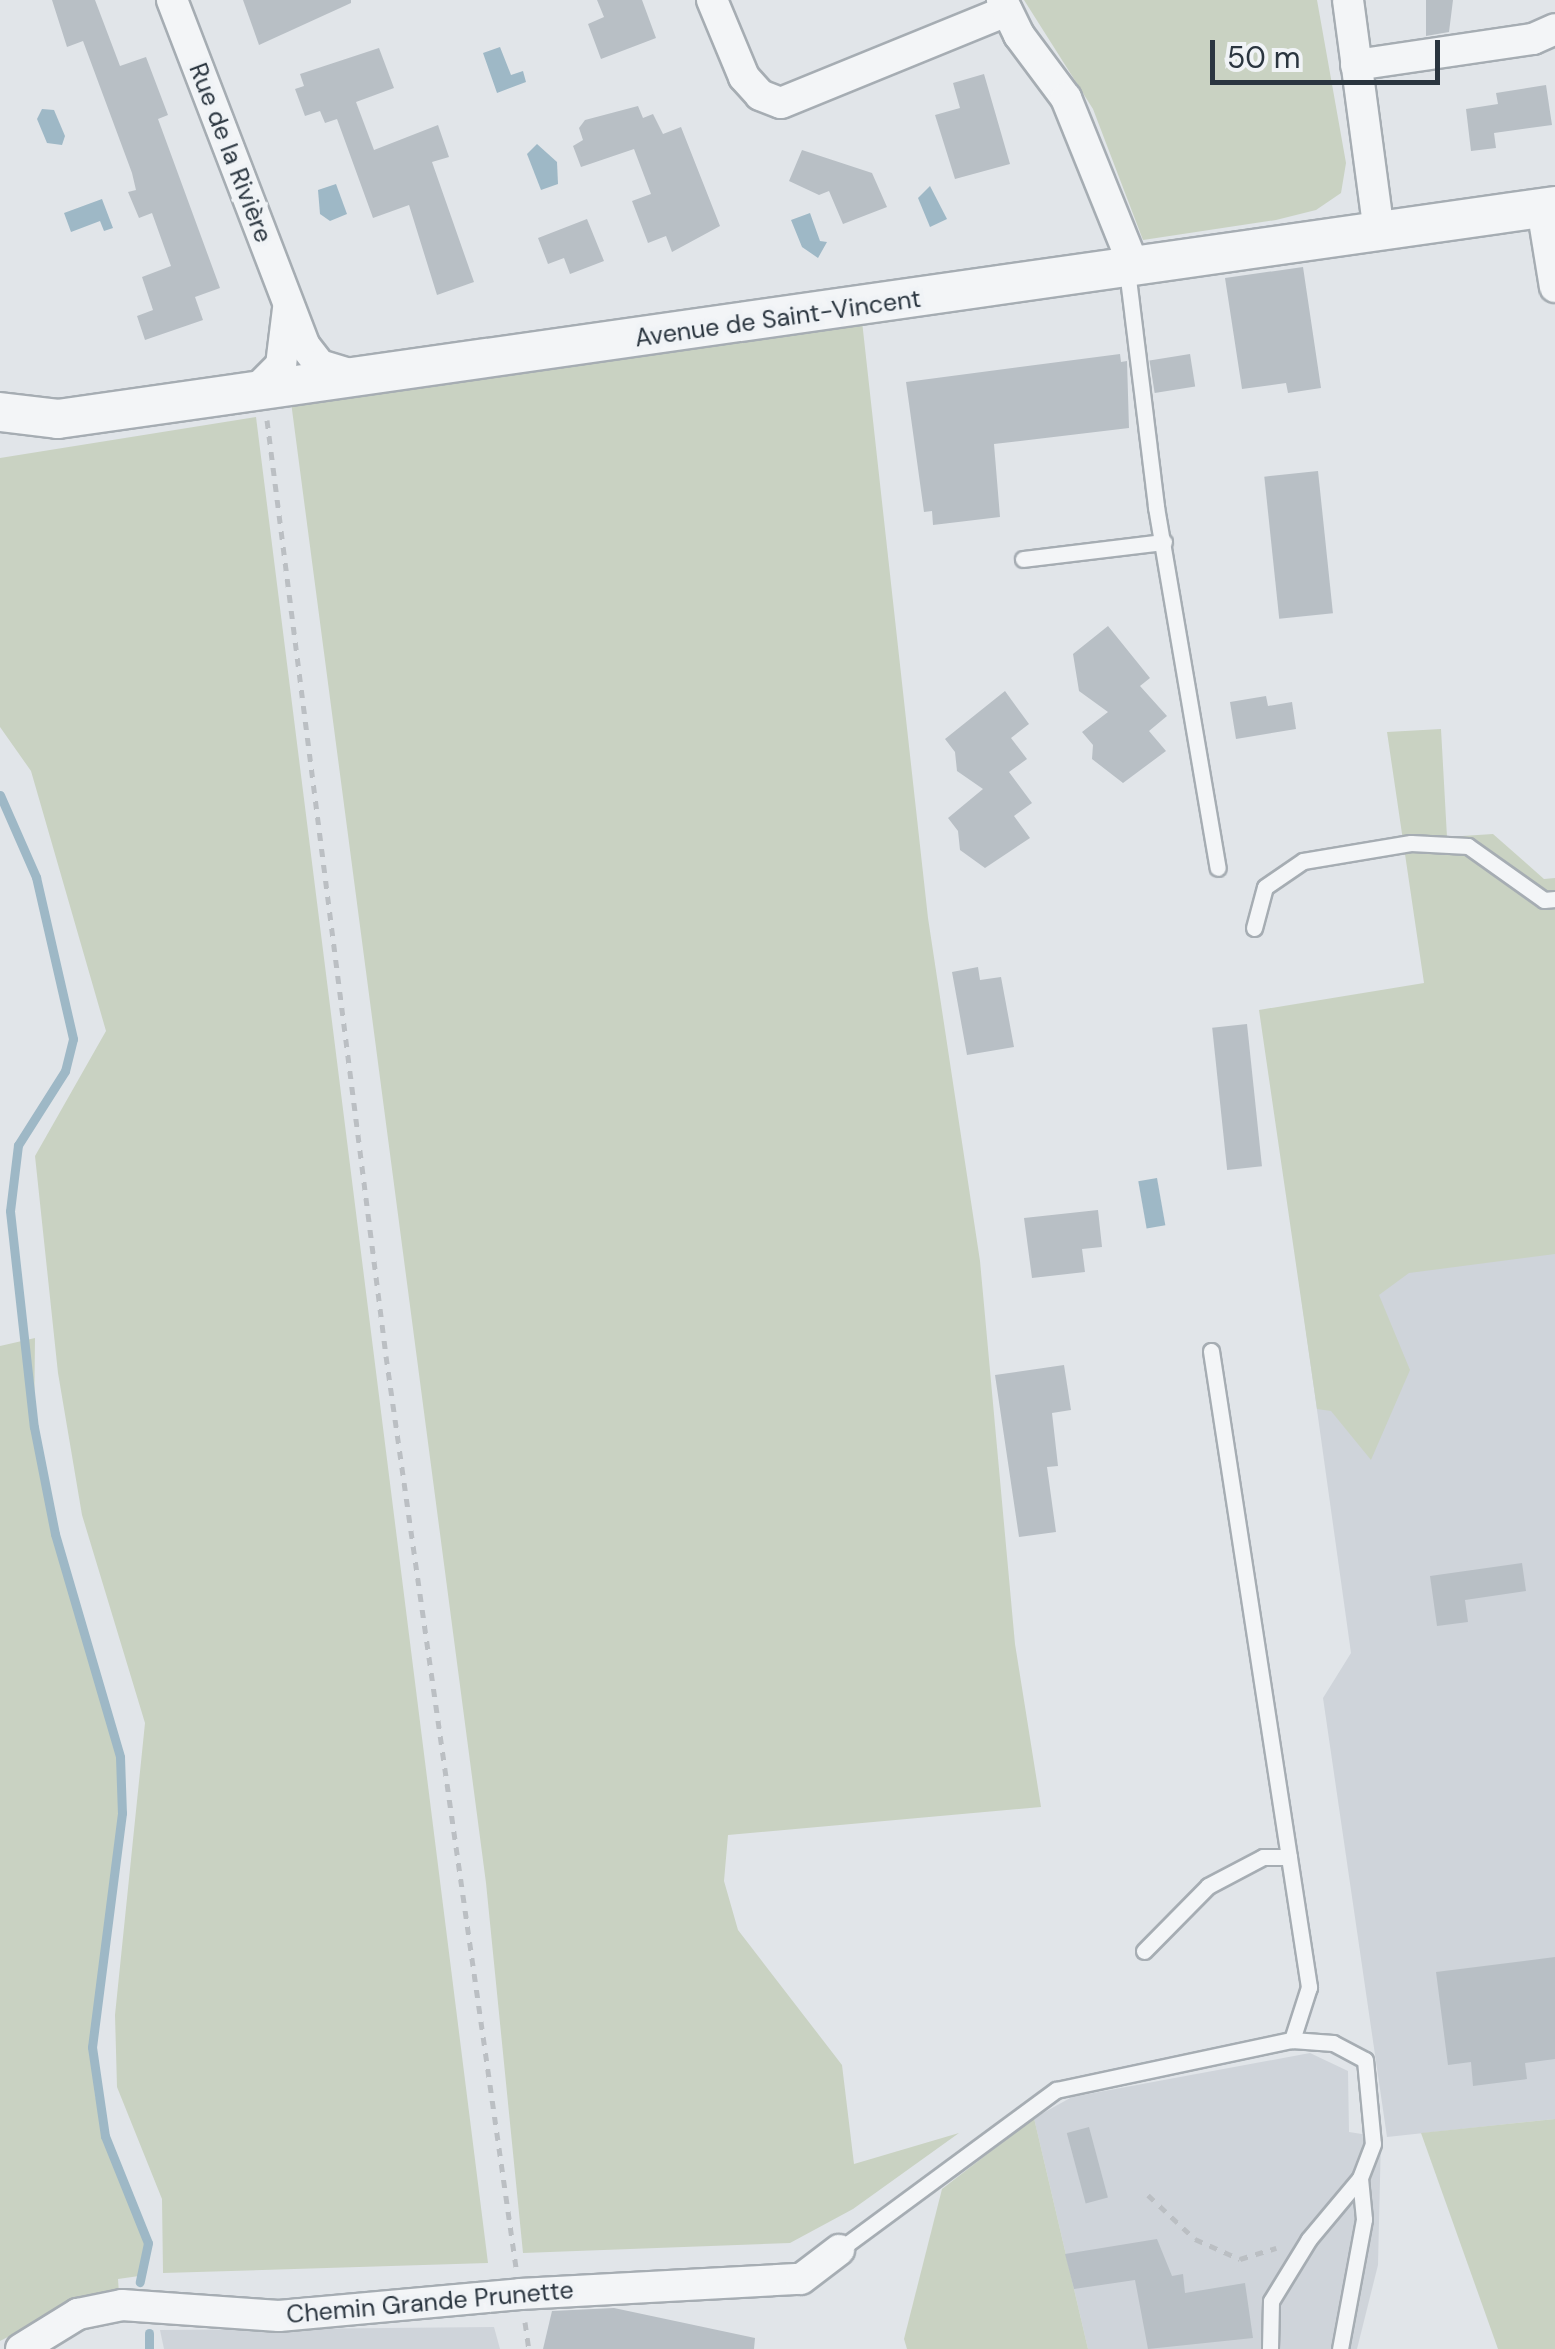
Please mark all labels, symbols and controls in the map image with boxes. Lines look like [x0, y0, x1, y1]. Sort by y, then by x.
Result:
scale bar [1215, 20, 1445, 82]
text: 50 m [1227, 38, 1301, 77]
street label: Rue de la Rivière [182, 59, 278, 247]
street label: Avenue de Saint-Vincent [633, 284, 923, 354]
street label: Chemin Grande Prunette [285, 2276, 575, 2330]

